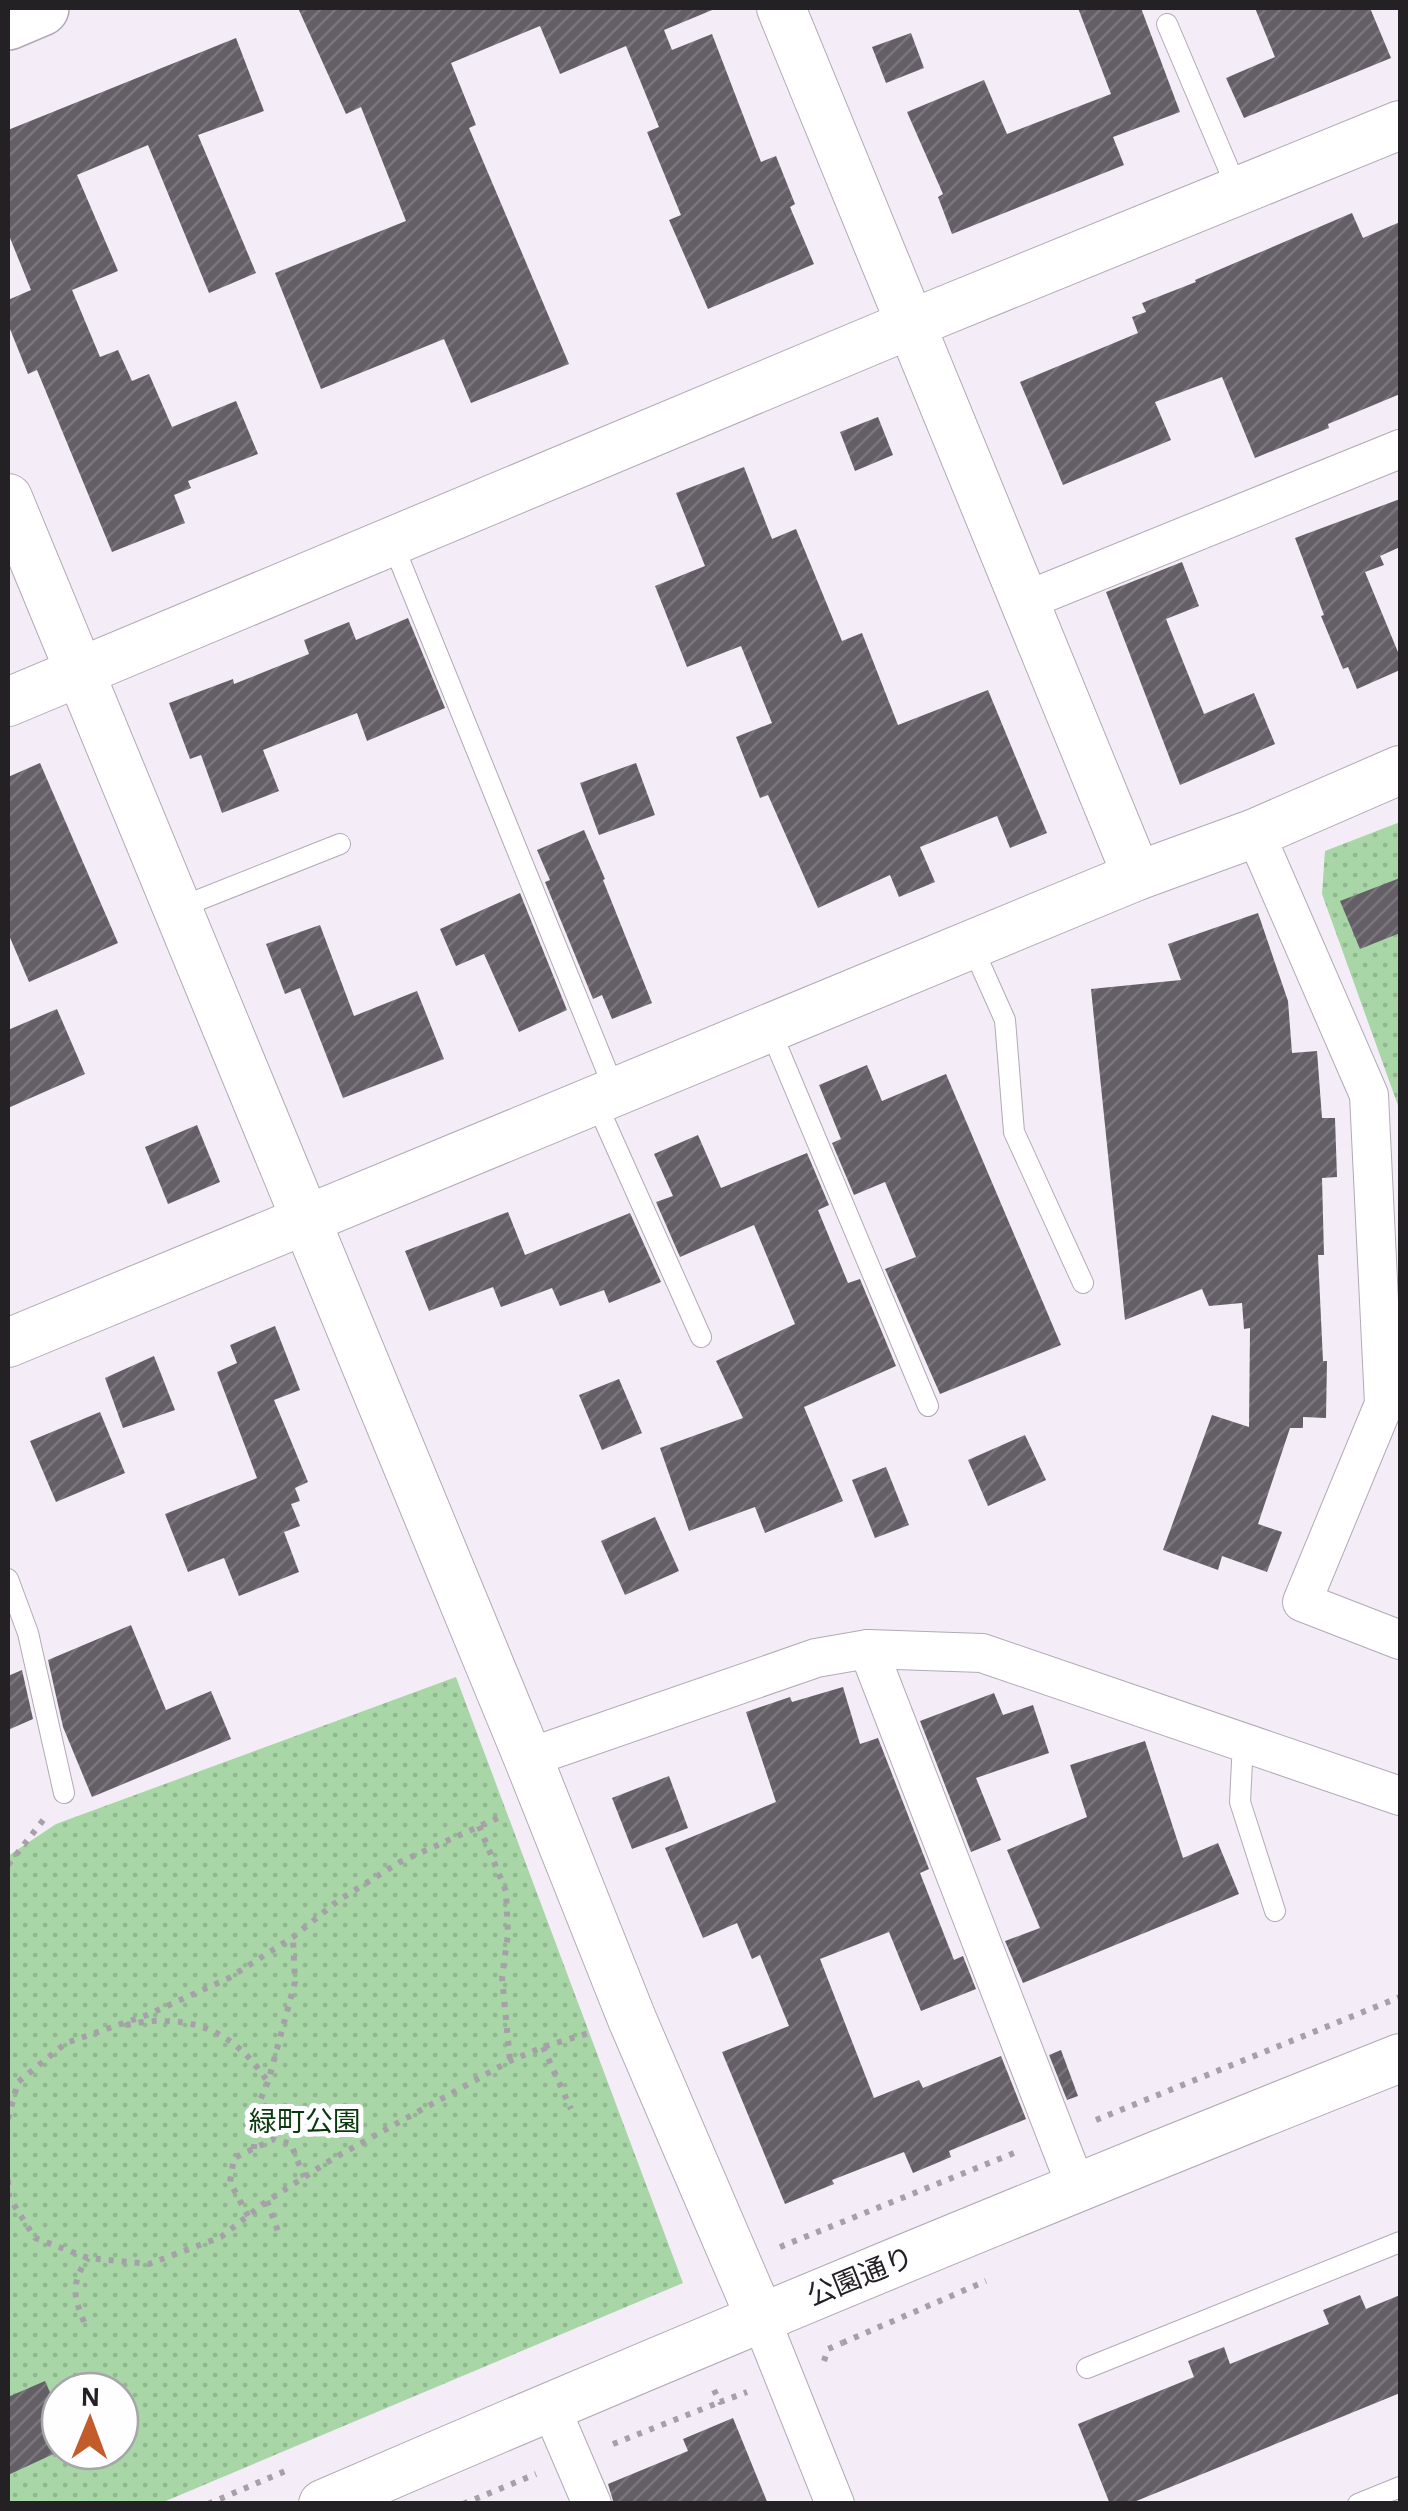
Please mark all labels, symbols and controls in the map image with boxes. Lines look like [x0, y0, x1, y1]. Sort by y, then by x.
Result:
park label: 緑町公園 [249, 2107, 361, 2137]
street label: 公園通り [803, 2242, 918, 2312]
north arrow [40, 2371, 140, 2471]
text: N [80, 2384, 100, 2412]

